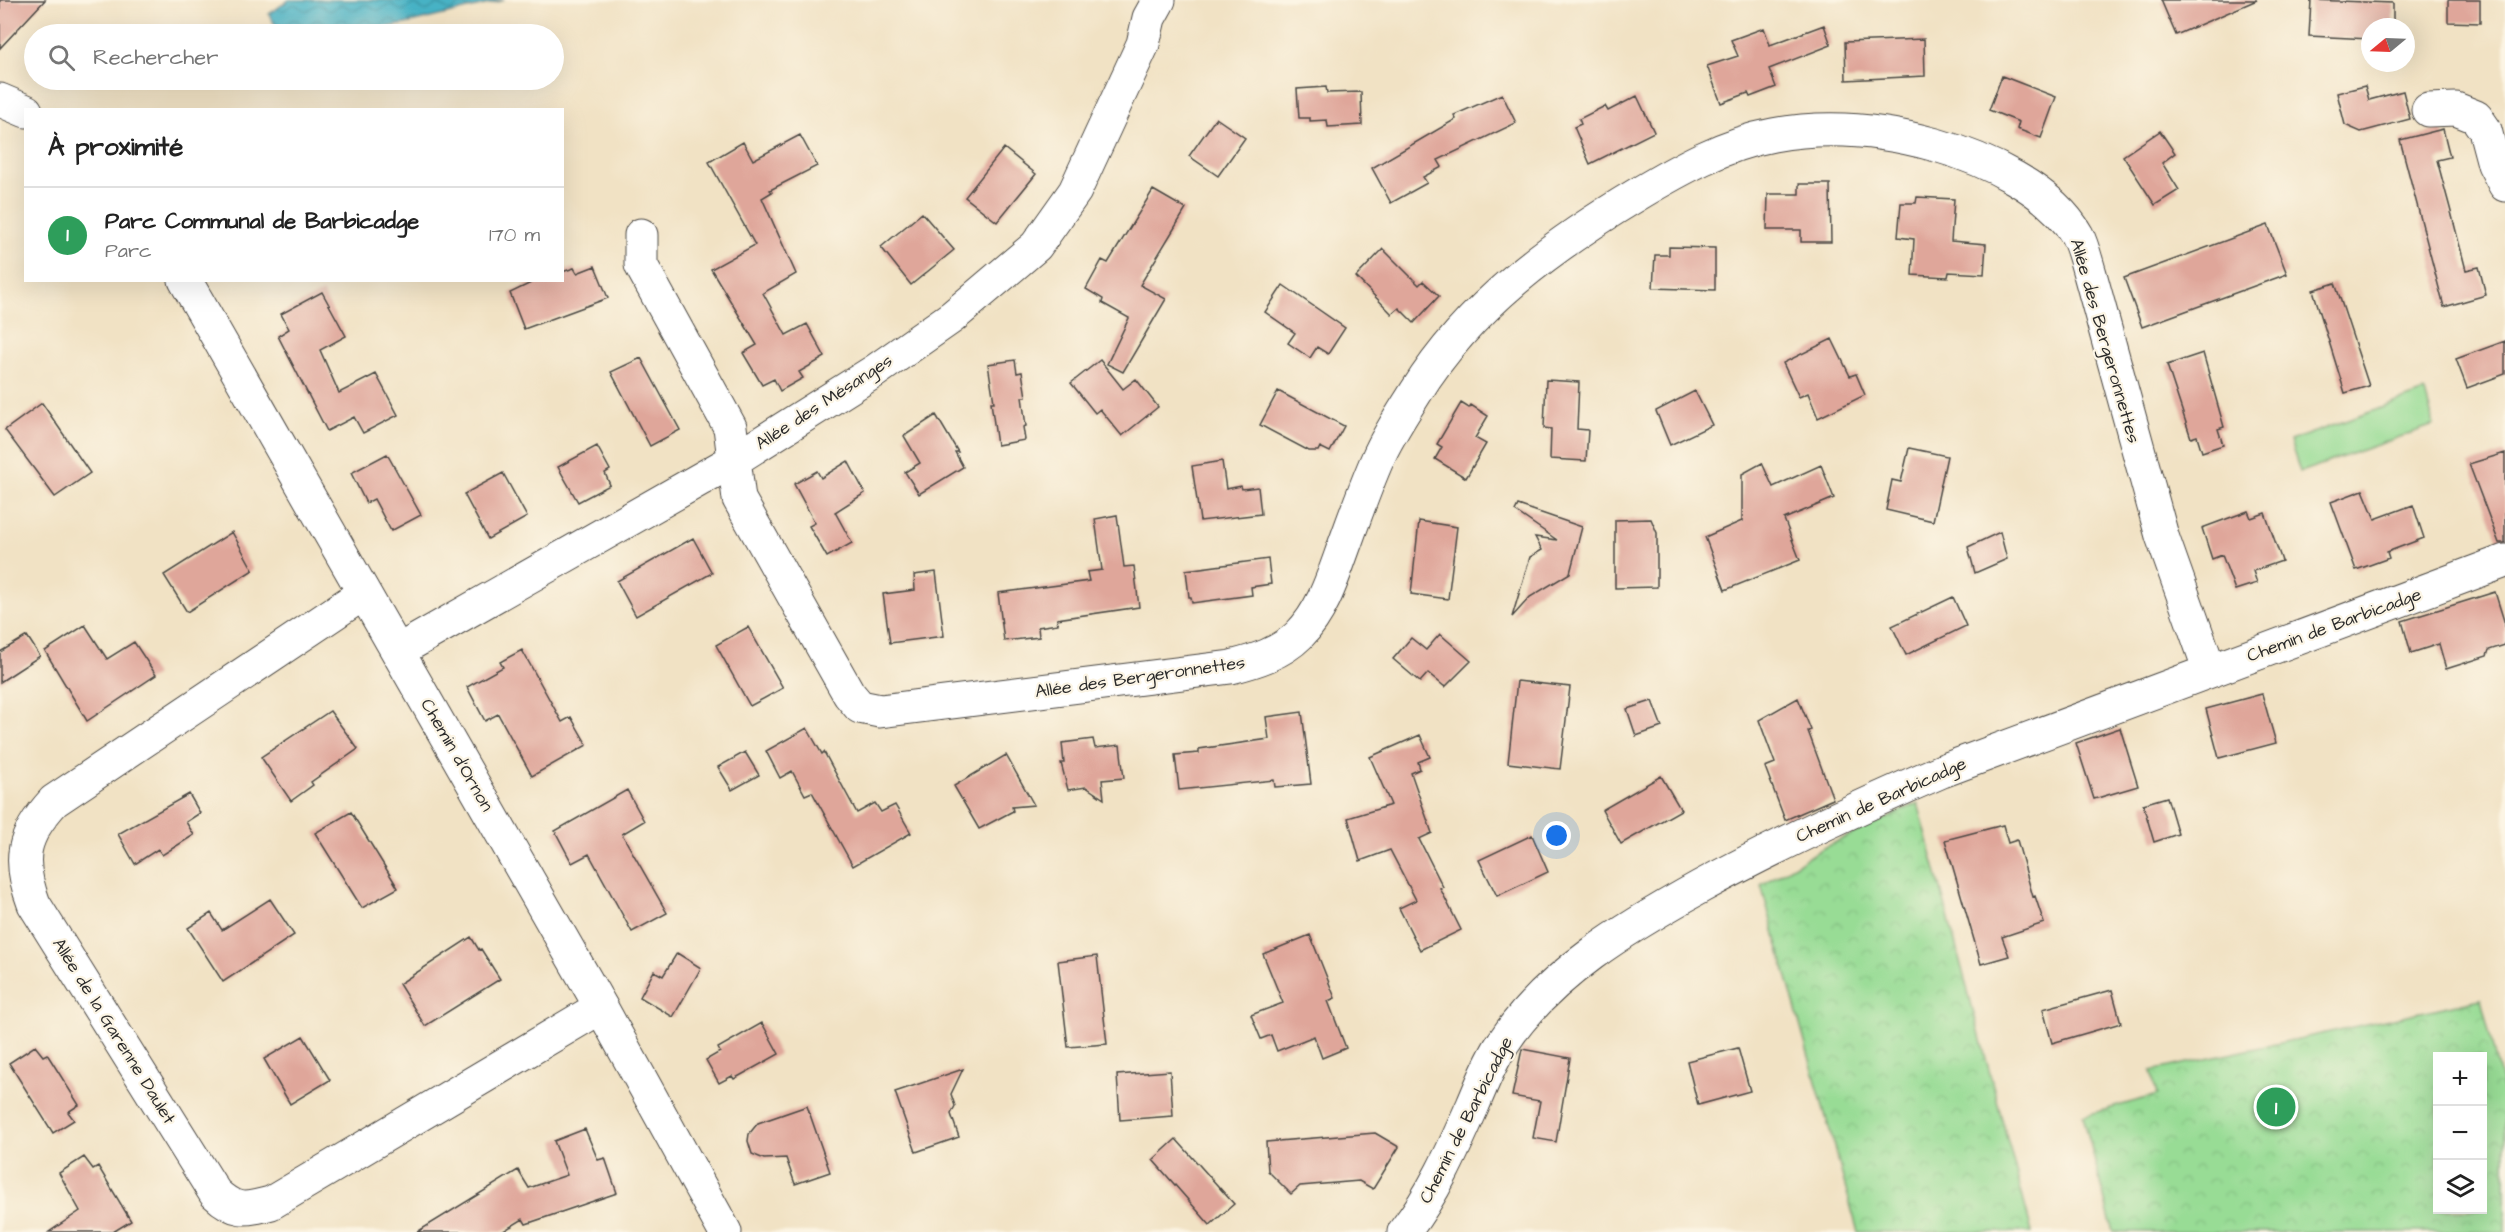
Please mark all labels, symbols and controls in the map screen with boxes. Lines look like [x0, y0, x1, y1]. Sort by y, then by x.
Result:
north arrow [2361, 18, 2415, 72]
search box [24, 24, 564, 90]
icon: search [45, 41, 78, 74]
text: Rechercher [93, 42, 218, 73]
text: À proximité [48, 129, 183, 165]
text: Parc Communal de Barbicadge [105, 206, 419, 237]
text: 1 [66, 221, 69, 249]
text: 170 m [489, 221, 540, 249]
street label: Allée des Bergeronnettes [2063, 236, 2146, 446]
text: Parc [105, 237, 152, 265]
street label: Allée des Mésanges [751, 348, 898, 457]
street label: Chemin de Barbicadge [2243, 582, 2425, 669]
street label: Allée des Bergeronnettes [1033, 650, 1247, 705]
street label: Chemin d'Ornon [415, 694, 499, 816]
street label: Chemin de Barbicadge [1792, 751, 1971, 850]
your location [1542, 821, 1571, 850]
street label: Allée de la Garenne Daulet [46, 933, 182, 1130]
street label: Chemin de Barbicadge [1413, 1032, 1520, 1208]
map controls [2433, 1052, 2487, 1214]
button: + [2433, 1052, 2487, 1106]
pin: 1 [2256, 1084, 2296, 1130]
button: − [2433, 1106, 2487, 1160]
button: layers [2433, 1160, 2487, 1214]

